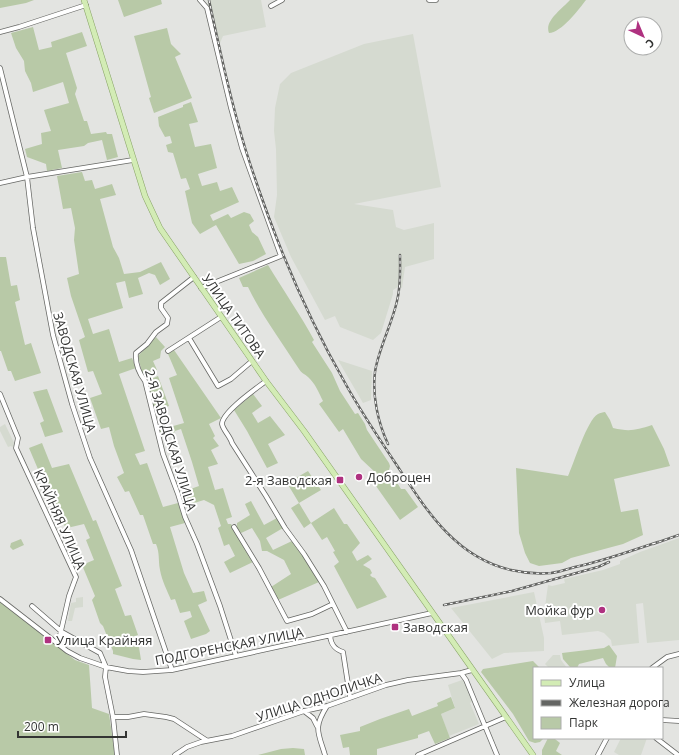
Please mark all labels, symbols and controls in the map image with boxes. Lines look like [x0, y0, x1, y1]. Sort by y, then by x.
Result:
north arrow [623, 16, 663, 56]
text: С [643, 36, 658, 51]
street label: УЛИЦА ТИТОВА [198, 270, 270, 362]
street label: ЗАВОДСКАЯ УЛИЦА [49, 310, 101, 435]
street label: 2-Я ЗАВОДСКАЯ УЛИЦА [141, 367, 201, 514]
street label: КРАЙНЯЯ УЛИЦА [30, 466, 91, 573]
place label: Доброцен [367, 468, 431, 486]
place label: 2-я Заводская [245, 471, 332, 489]
marker: Доброцен [354, 472, 364, 482]
marker: 2-я Заводская [335, 475, 345, 485]
place label: Мойка фур [525, 601, 594, 619]
marker: Мойка фур [597, 605, 607, 615]
place label: Заводская [403, 618, 468, 636]
marker: Заводская [390, 622, 400, 632]
street label: ПОДГОРЕНСКАЯ УЛИЦА [153, 623, 305, 669]
place label: Улица Крайняя [56, 631, 152, 649]
marker: Улица Крайняя [43, 635, 53, 645]
legend [533, 667, 663, 739]
street label: УЛИЦА ОДНОЛИЧКА [254, 668, 385, 726]
text: Улица [569, 674, 605, 691]
text: Железная дорога [569, 694, 670, 711]
scale bar [18, 713, 126, 739]
text: Парк [569, 714, 599, 731]
text: 200 m [24, 718, 59, 735]

